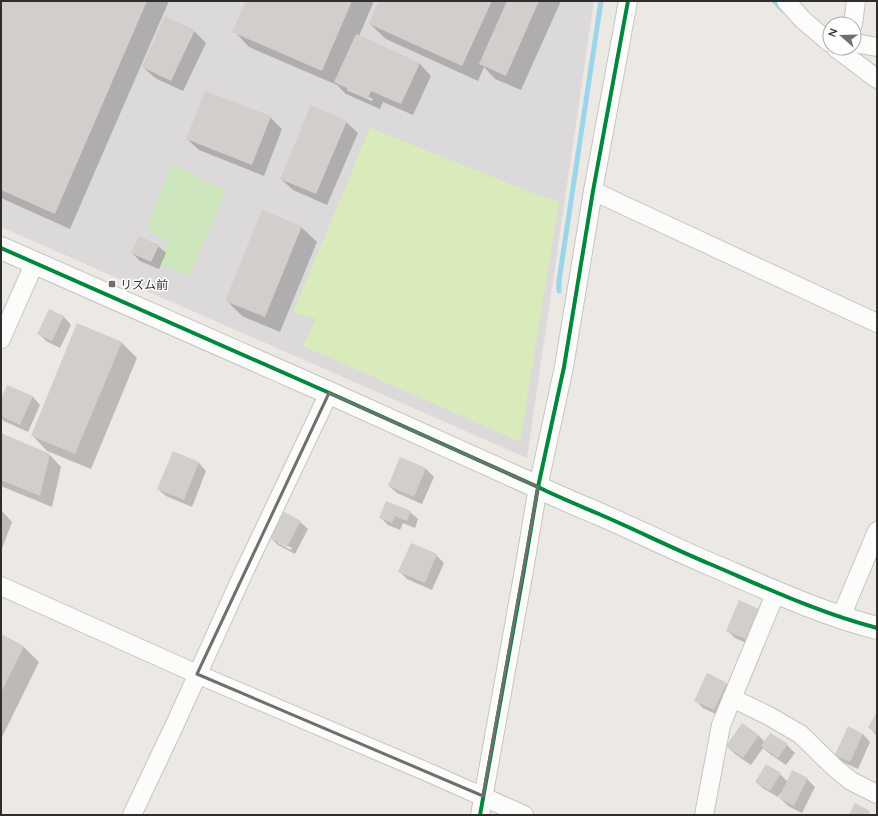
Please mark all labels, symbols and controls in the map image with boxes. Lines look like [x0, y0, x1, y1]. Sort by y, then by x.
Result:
north arrow [822, 16, 862, 56]
text: N [825, 26, 841, 39]
place label: リズム前 [120, 277, 168, 292]
marker: リズム前 [107, 279, 117, 289]

